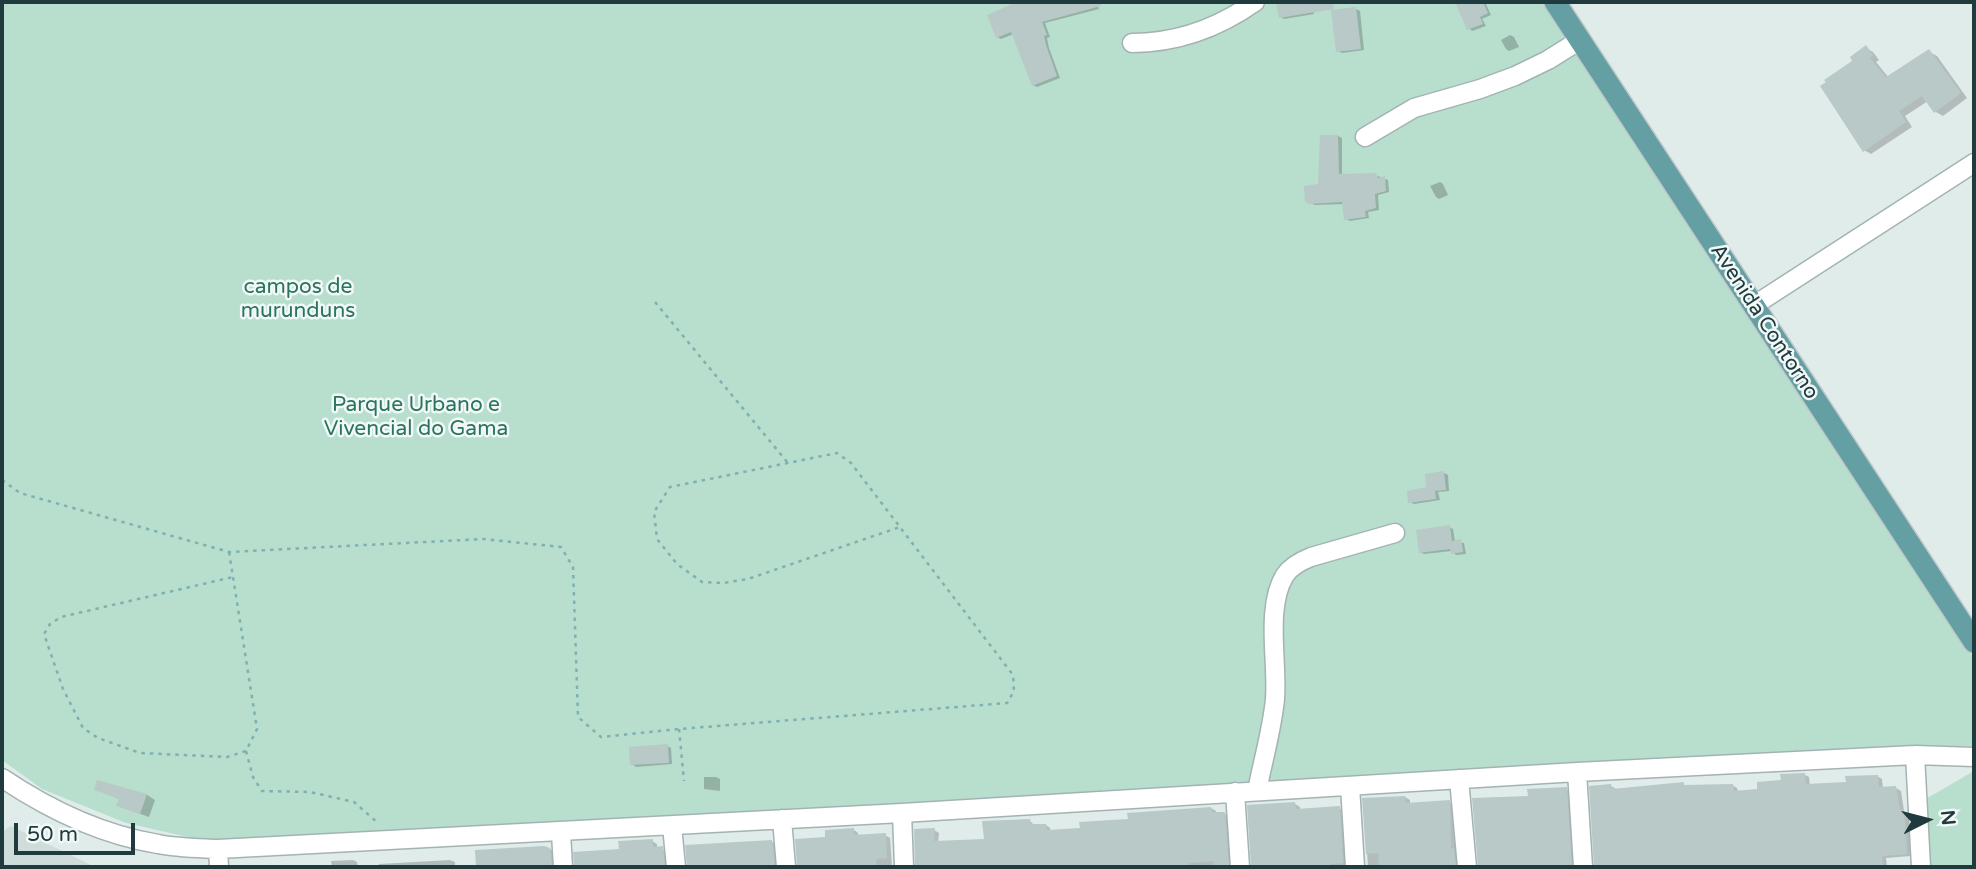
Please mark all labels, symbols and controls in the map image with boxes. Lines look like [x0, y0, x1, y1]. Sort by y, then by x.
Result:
street label: Avenida Contorno [1704, 240, 1824, 404]
park label: campos de murunduns [241, 274, 355, 324]
park label: Parque Urbano e Vivencial do Gama [324, 392, 508, 442]
north arrow [1892, 785, 1962, 855]
text: N [1936, 809, 1960, 827]
scale bar [18, 810, 138, 854]
text: 50 m [27, 822, 78, 847]

